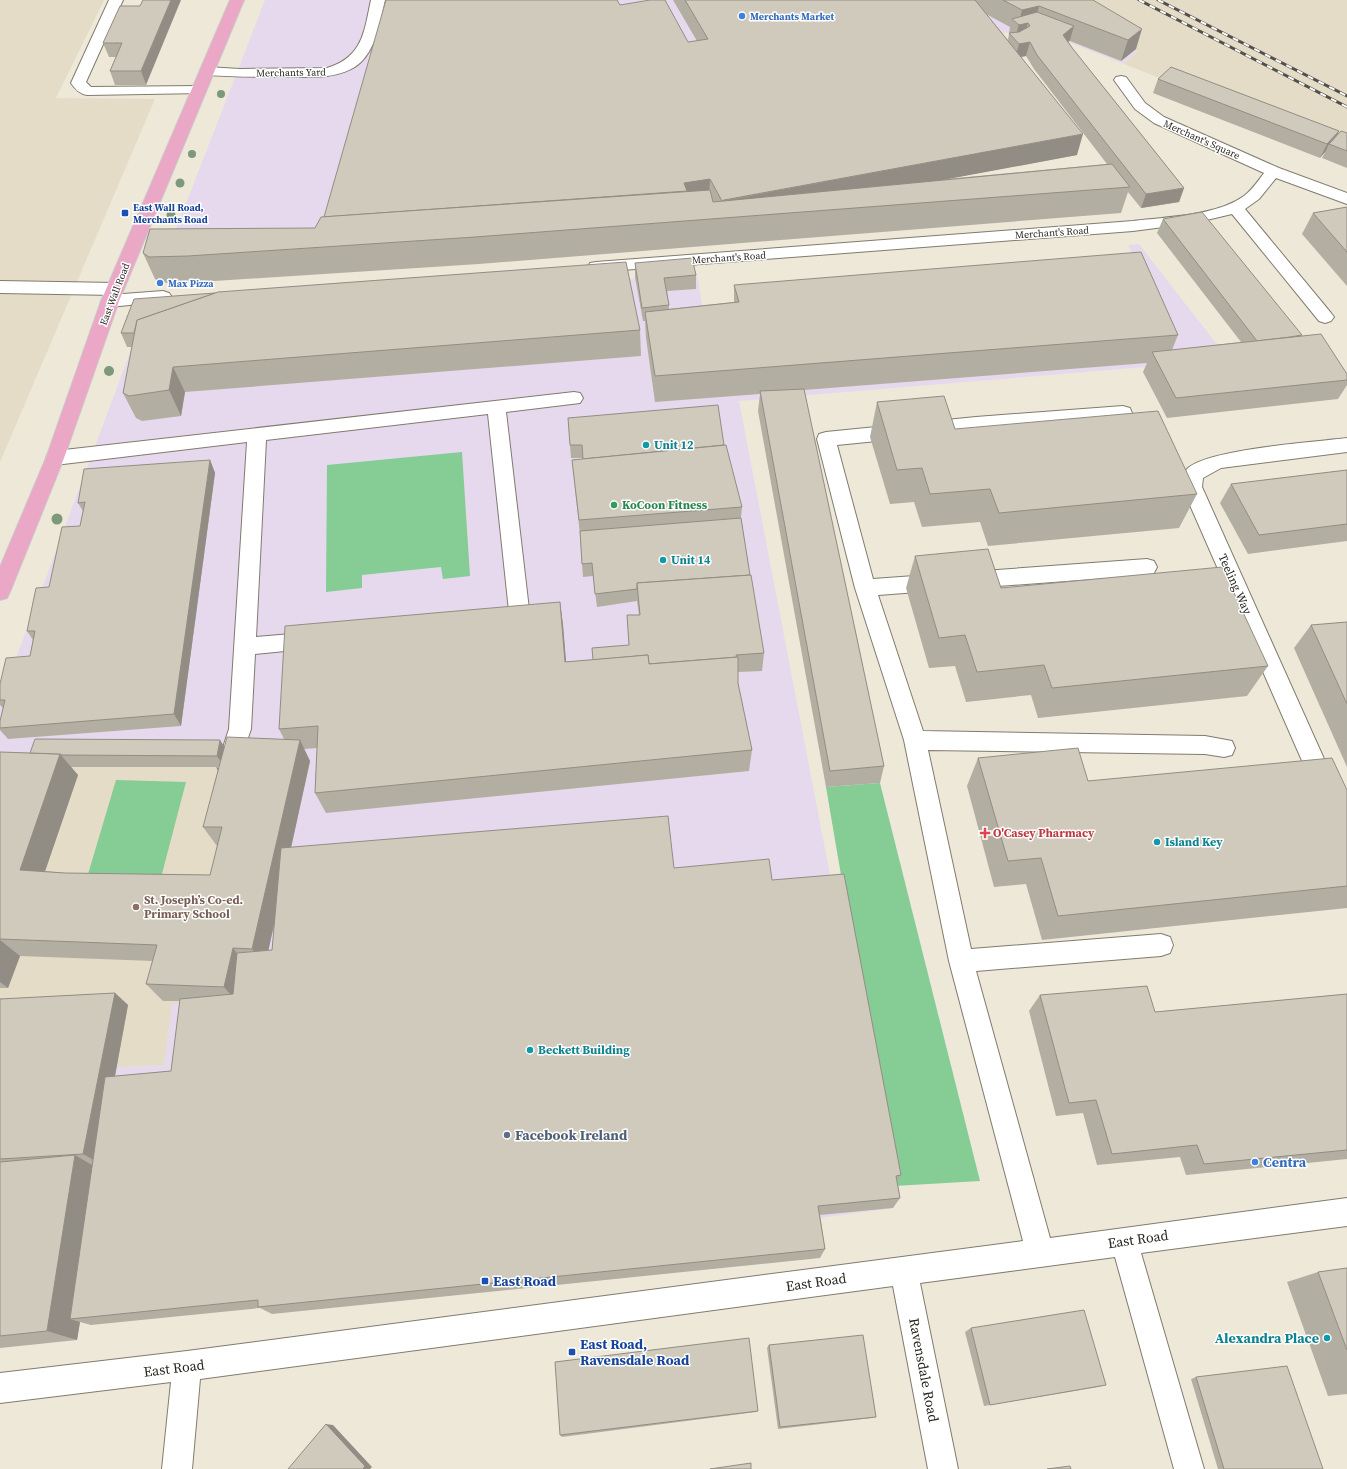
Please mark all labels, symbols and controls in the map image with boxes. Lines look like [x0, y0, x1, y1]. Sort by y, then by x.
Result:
place label: Merchants Market [750, 10, 835, 23]
marker: Merchants Market [737, 11, 747, 21]
street label: Merchants Yard [256, 65, 326, 80]
street label: Merchant's Square [1162, 117, 1242, 162]
place label: East Wall Road, Merchants Road [133, 201, 208, 226]
marker: East Wall Road, Merchants Road [120, 208, 130, 218]
street label: Merchant's Road [1015, 223, 1090, 242]
street label: Merchant's Road [692, 248, 767, 267]
street label: East Wall Road [97, 261, 132, 327]
place label: Max Pizza [168, 277, 214, 290]
marker: Max Pizza [155, 278, 165, 288]
place label: Unit 12 [654, 437, 694, 453]
marker: Unit 12 [641, 440, 651, 450]
place label: KoCoon Fitness [622, 497, 708, 513]
marker: KoCoon Fitness [609, 500, 619, 510]
street label: Teeling Way [1215, 551, 1256, 617]
place label: Unit 14 [671, 552, 711, 568]
marker: Unit 14 [658, 555, 668, 565]
place label: O'Casey Pharmacy [993, 825, 1095, 841]
marker: O'Casey Pharmacy [980, 828, 990, 838]
place label: Island Key [1165, 834, 1223, 850]
marker: Island Key [1152, 837, 1162, 847]
place label: St. Joseph’s Co-ed. Primary School [144, 892, 243, 922]
marker: St. Joseph’s Co-ed. Primary School [131, 902, 141, 912]
place label: Beckett Building [538, 1042, 630, 1058]
marker: Beckett Building [525, 1045, 535, 1055]
place label: Facebook Ireland [515, 1125, 628, 1145]
marker: Facebook Ireland [502, 1130, 512, 1140]
place label: Centra [1263, 1152, 1307, 1172]
marker: Centra [1250, 1157, 1260, 1167]
street label: East Road [1106, 1225, 1170, 1253]
street label: East Road [784, 1268, 848, 1296]
place label: East Road [493, 1271, 557, 1291]
marker: East Road [480, 1276, 490, 1286]
street label: Ravensdale Road [904, 1316, 944, 1424]
place label: Alexandra Place [1215, 1328, 1319, 1348]
marker: Alexandra Place [1322, 1333, 1332, 1343]
place label: East Road, Ravensdale Road [580, 1334, 690, 1370]
marker: East Road, Ravensdale Road [567, 1347, 577, 1357]
street label: East Road [142, 1354, 206, 1382]

